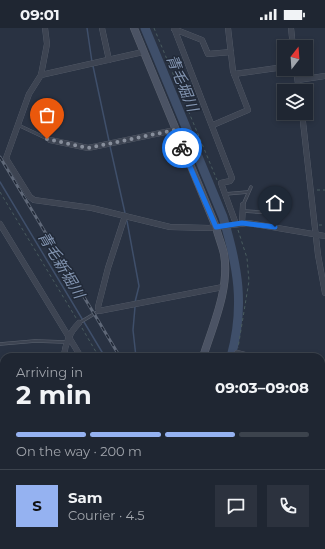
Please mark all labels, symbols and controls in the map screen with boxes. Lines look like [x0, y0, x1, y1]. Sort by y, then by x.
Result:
text: 09:01 [20, 5, 60, 24]
north arrow [277, 40, 313, 76]
map controls [277, 40, 313, 120]
water label: 青毛堀川 [162, 51, 203, 116]
button: layers [277, 84, 313, 120]
pin [30, 98, 64, 139]
icon: bag [36, 104, 58, 126]
courier [162, 128, 202, 168]
icon: bike [171, 137, 193, 159]
pin [258, 186, 292, 227]
icon: home [264, 192, 286, 214]
water label: 青毛新堀川 [34, 228, 90, 303]
text: Arriving in [16, 364, 83, 380]
text: 09:03–09:08 [215, 378, 309, 397]
text: 2 min [16, 379, 92, 411]
text: On the way · 200 m [16, 443, 142, 459]
button: chat [215, 485, 257, 527]
button: phone [267, 485, 309, 527]
text: Sam [68, 488, 103, 507]
text: S [32, 496, 42, 515]
text: Courier · 4.5 [68, 507, 145, 523]

